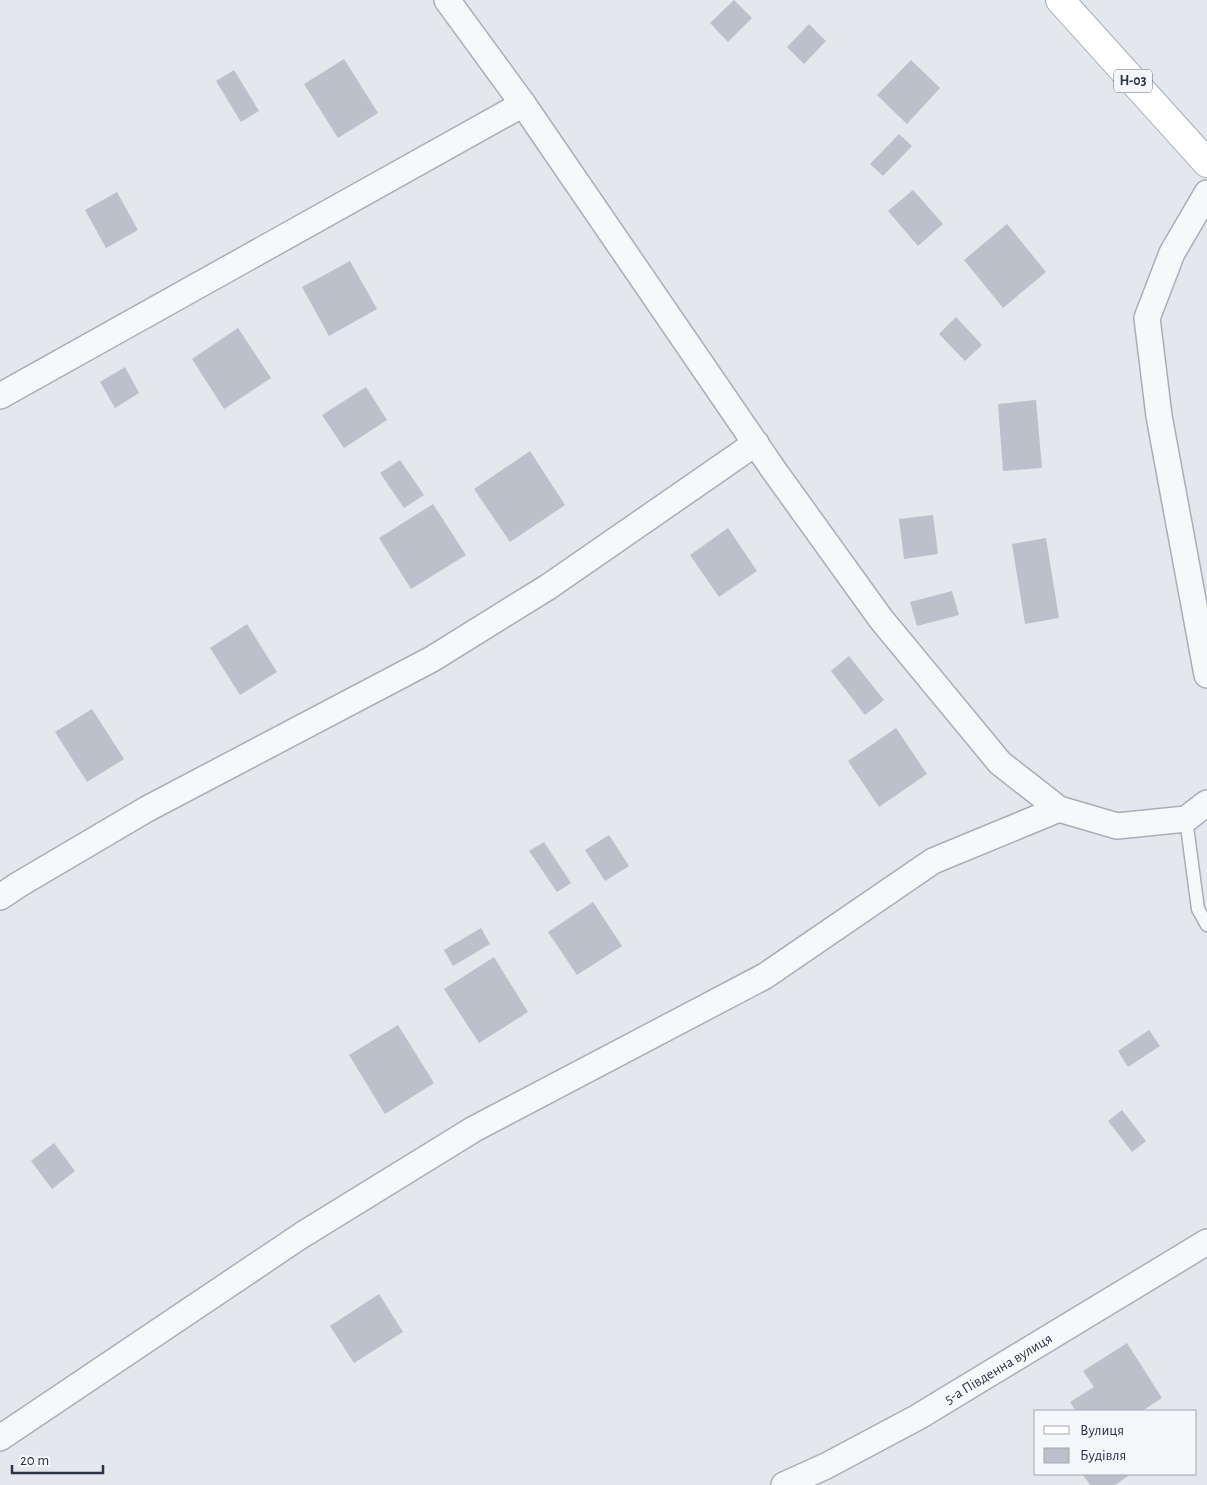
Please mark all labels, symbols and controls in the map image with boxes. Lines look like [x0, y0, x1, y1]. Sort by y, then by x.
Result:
road number: Н-03 [1114, 70, 1152, 92]
street label: 5-а Південна вулиця [942, 1330, 1055, 1407]
legend [1034, 1410, 1197, 1475]
text: Вулиця [1080, 1423, 1124, 1438]
scale bar [12, 1442, 104, 1474]
text: Будівля [1080, 1448, 1126, 1463]
text: 20 m [20, 1453, 49, 1468]

